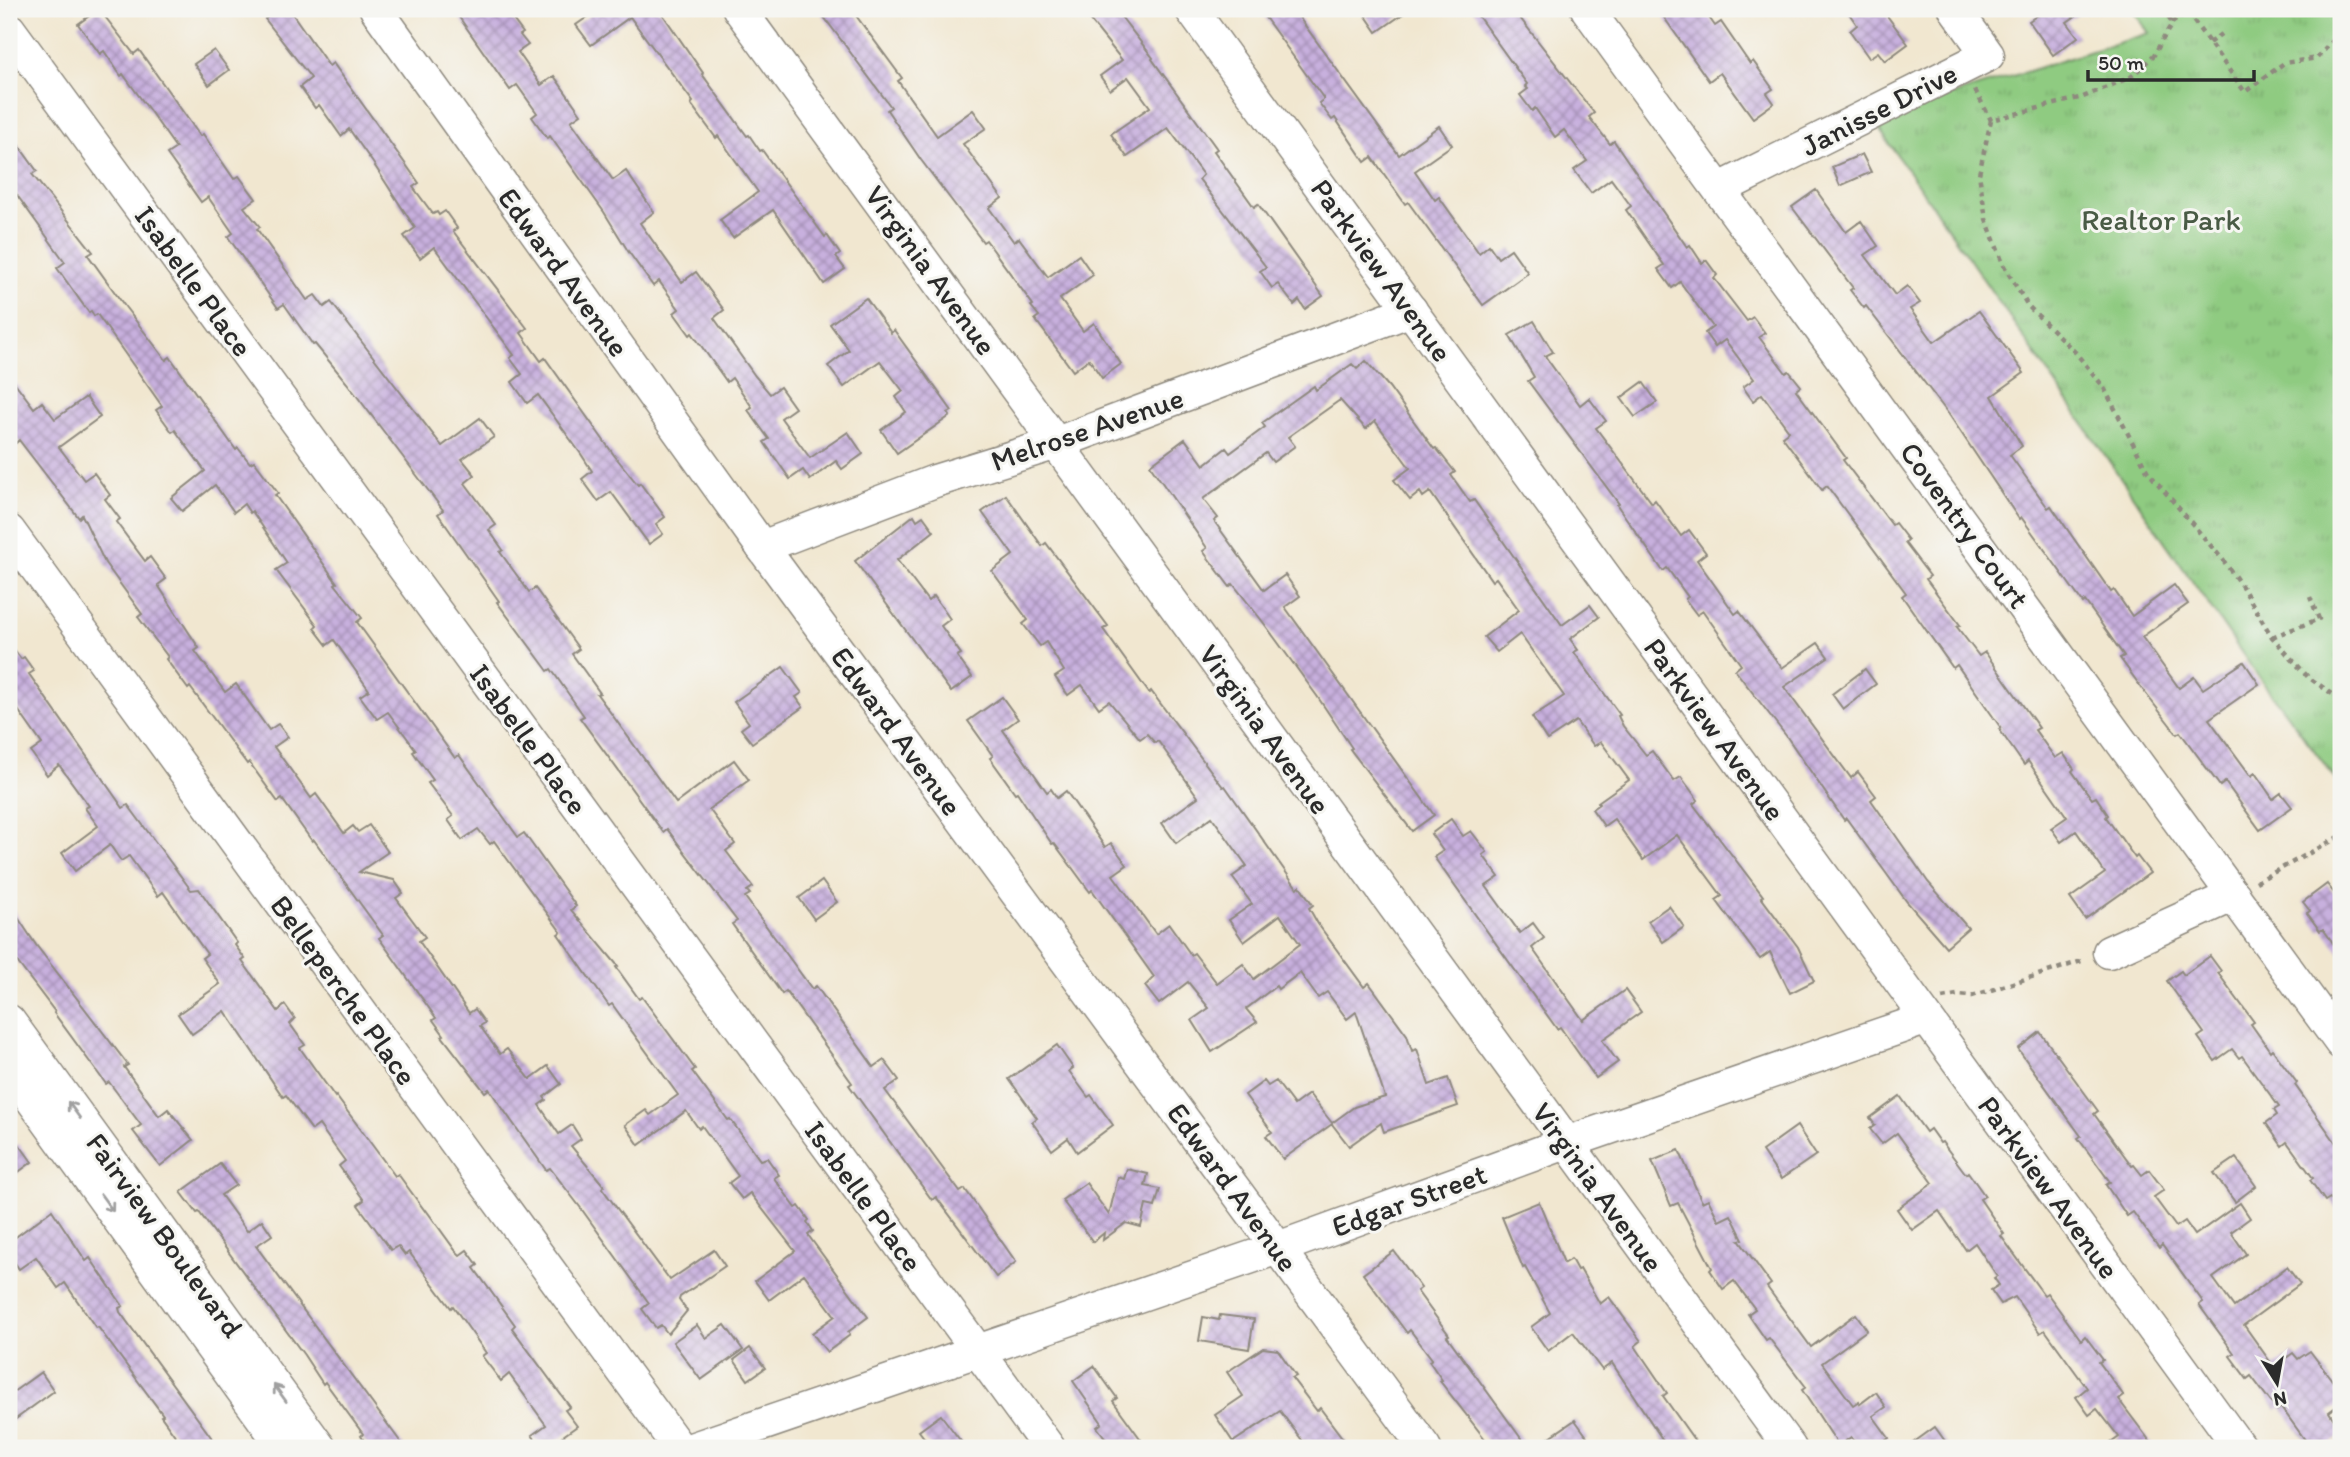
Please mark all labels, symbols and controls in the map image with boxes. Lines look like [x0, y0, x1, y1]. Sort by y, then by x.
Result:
scale bar [2088, 38, 2254, 82]
text: 50 m [2098, 50, 2145, 75]
street label: Janisse Drive [1795, 54, 1963, 164]
street label: Parkview Avenue [1303, 171, 1461, 369]
street label: Virginia Avenue [857, 178, 1005, 362]
street label: Edward Avenue [490, 180, 638, 364]
street label: Isabelle Place [127, 198, 261, 364]
park label: Realtor Park [2081, 201, 2241, 238]
street label: Melrose Avenue [986, 379, 1188, 479]
street label: Coventry Court [1892, 434, 2038, 616]
street label: Parkview Avenue [1636, 630, 1794, 828]
street label: Virginia Avenue [1191, 637, 1339, 821]
street label: Edward Avenue [823, 639, 971, 823]
street label: Isabelle Place [462, 656, 596, 822]
street label: Belleperche Place [263, 888, 425, 1092]
street label: Parkview Avenue [1970, 1088, 2128, 1286]
street label: Edward Avenue [1159, 1095, 1307, 1279]
street label: Virginia Avenue [1524, 1095, 1672, 1279]
one-way arrow [67, 1101, 82, 1120]
street label: Isabelle Place [797, 1113, 931, 1279]
street label: Fairview Boulevard [78, 1126, 252, 1345]
street label: Edgar Street [1327, 1155, 1491, 1245]
one-way arrow [99, 1193, 114, 1212]
north arrow [2242, 1348, 2312, 1418]
one-way arrow [273, 1384, 287, 1403]
text: N [2272, 1387, 2289, 1412]

